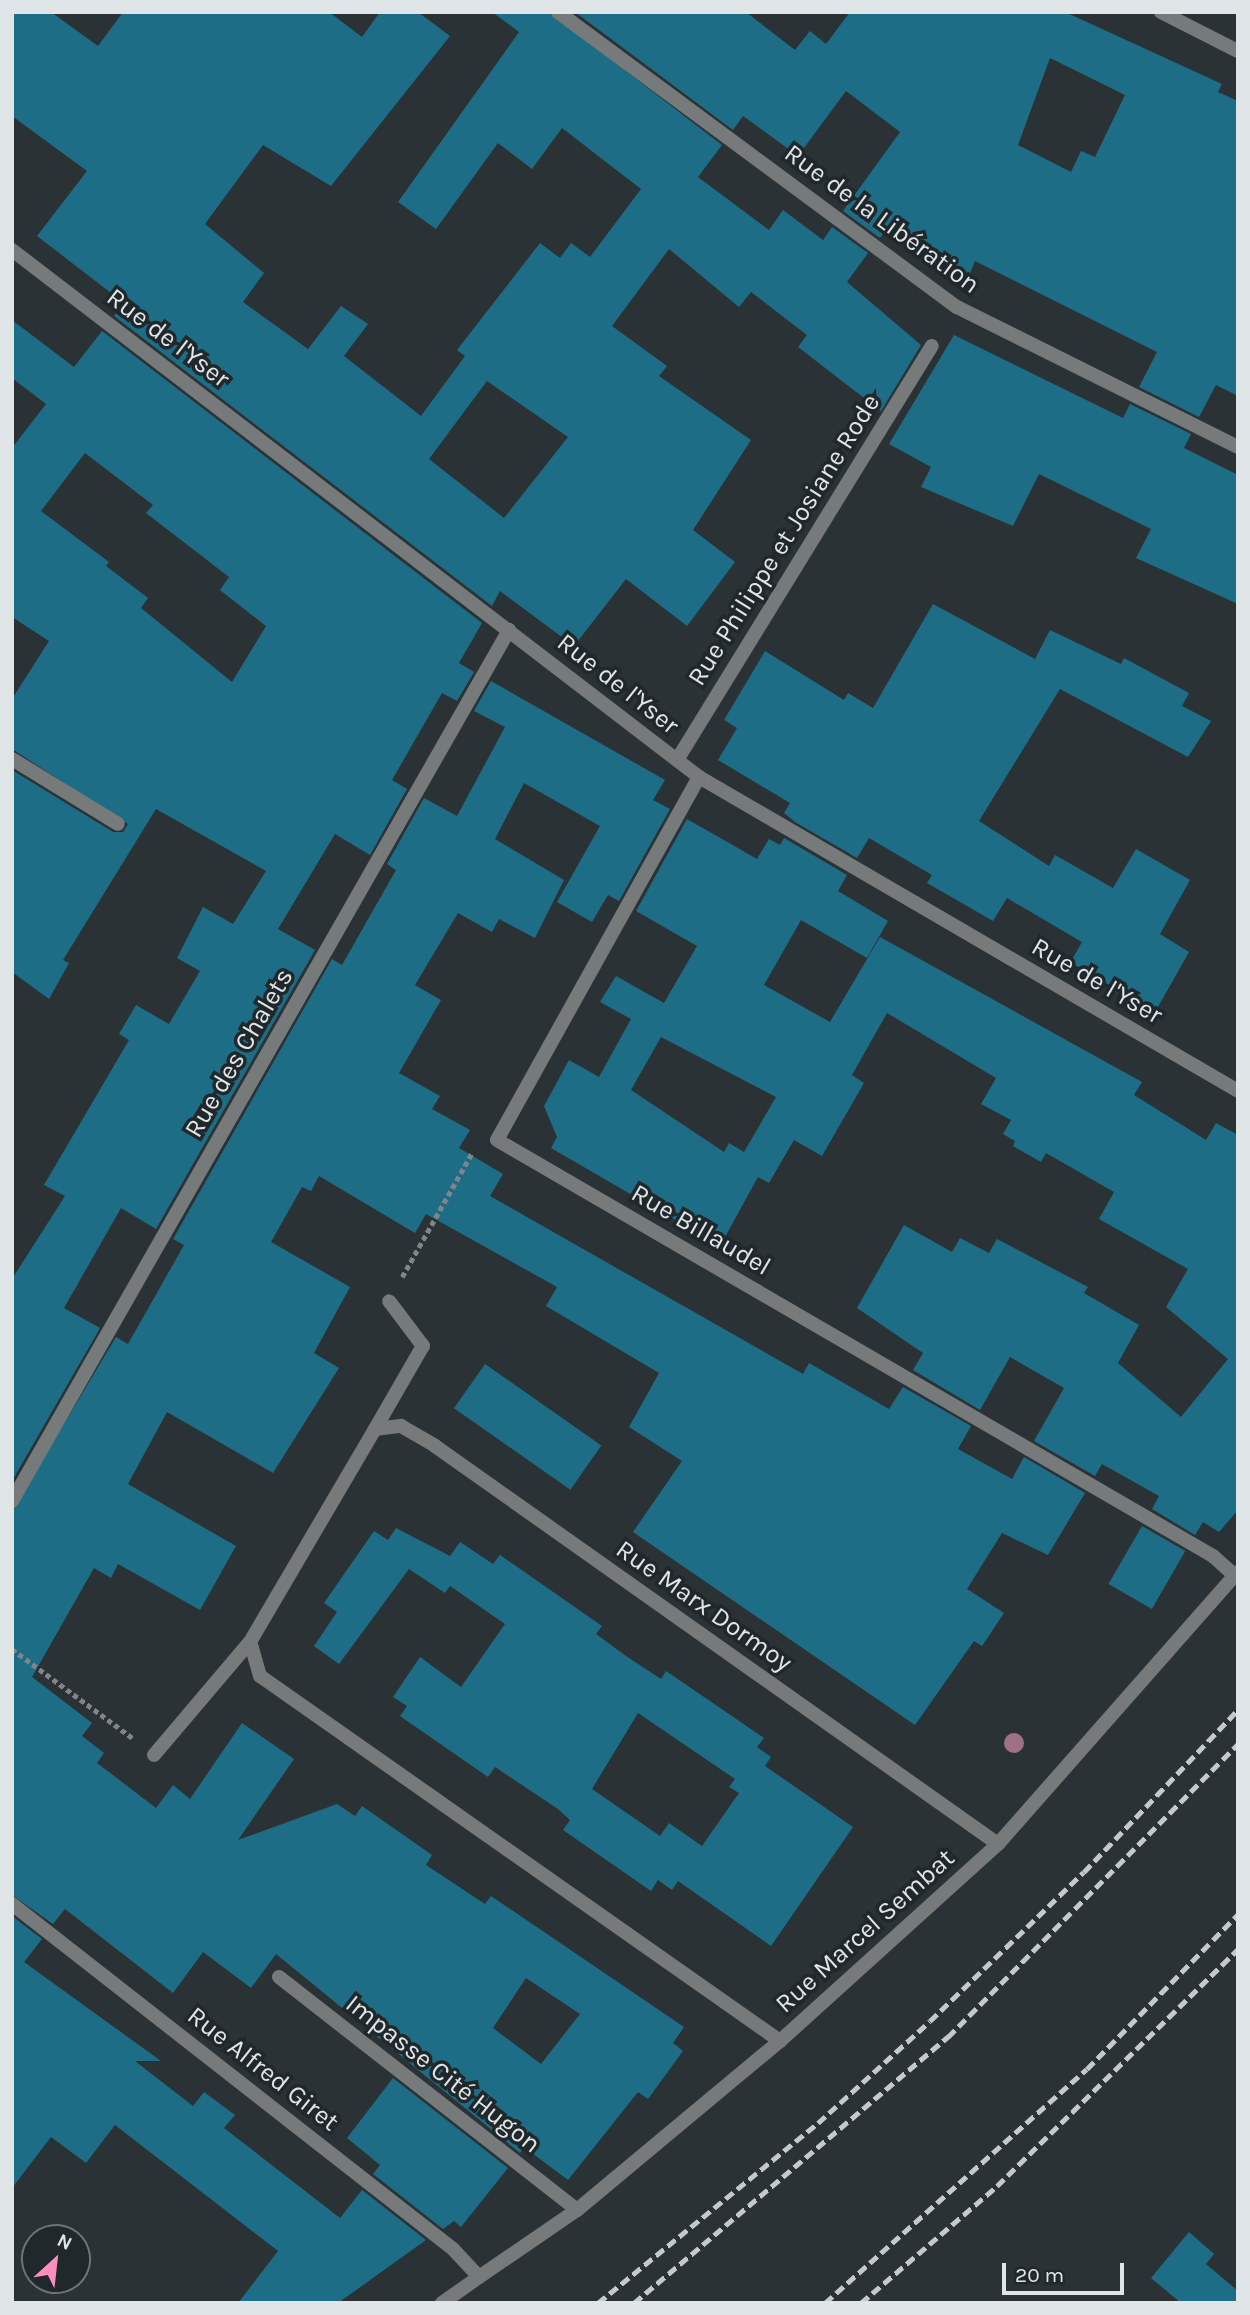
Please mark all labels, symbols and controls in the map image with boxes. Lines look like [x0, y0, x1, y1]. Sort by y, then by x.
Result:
street label: Rue de la Libération [778, 138, 986, 300]
street label: Rue de l'Yser [100, 282, 236, 394]
street label: Rue Philippe et Josiane Rode [681, 388, 887, 692]
street label: Rue de l'Yser [551, 627, 685, 741]
street label: Rue de l'Yser [1026, 931, 1168, 1031]
street label: Rue des Chalets [178, 963, 300, 1143]
street label: Rue Billaudel [626, 1178, 776, 1282]
street label: Rue Marx Dormoy [610, 1534, 798, 1678]
street label: Rue Marcel Sembat [769, 1842, 961, 2020]
street label: Impasse Cité Hugon [339, 1988, 547, 2160]
street label: Rue Alfred Giret [181, 2000, 345, 2138]
north arrow [21, 2224, 91, 2294]
text: N [54, 2229, 76, 2255]
scale bar [1005, 2248, 1128, 2292]
text: 20 m [1015, 2263, 1064, 2287]

